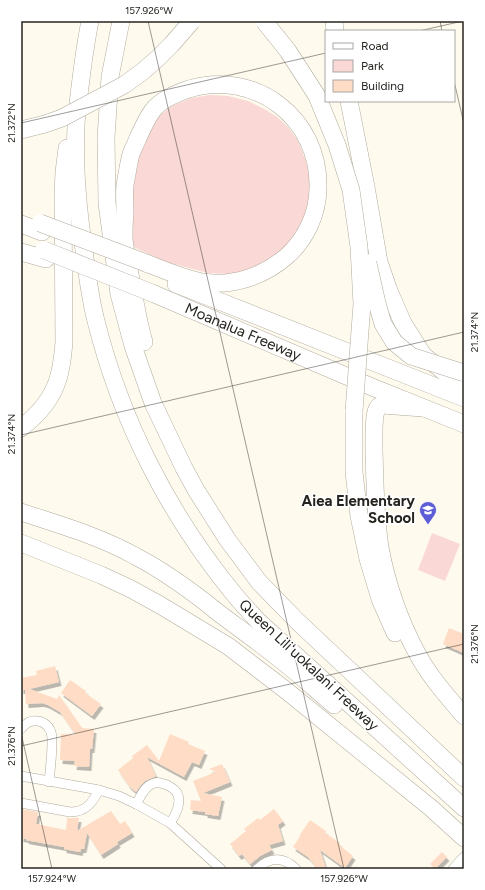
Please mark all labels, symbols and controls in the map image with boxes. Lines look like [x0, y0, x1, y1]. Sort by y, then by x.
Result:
text: 157.926°W [125, 4, 173, 17]
legend [325, 30, 455, 102]
text: Road [361, 39, 389, 53]
text: Park [361, 59, 384, 73]
text: Building [361, 79, 404, 93]
text: 21.372°N [5, 103, 18, 143]
street label: Moanalua Freeway [182, 299, 304, 365]
text: 21.374°N [468, 312, 481, 352]
text: 21.374°N [5, 414, 18, 454]
place label: Aiea Elementary School [302, 492, 415, 527]
school or university icon: Aiea Elementary School [418, 500, 438, 525]
street label: Queen Liliʻuokalani Freeway [235, 595, 383, 735]
text: 21.376°N [468, 624, 481, 664]
text: 21.376°N [5, 726, 18, 766]
text: 157.924°W [28, 872, 76, 885]
text: 157.926°W [320, 872, 368, 885]

